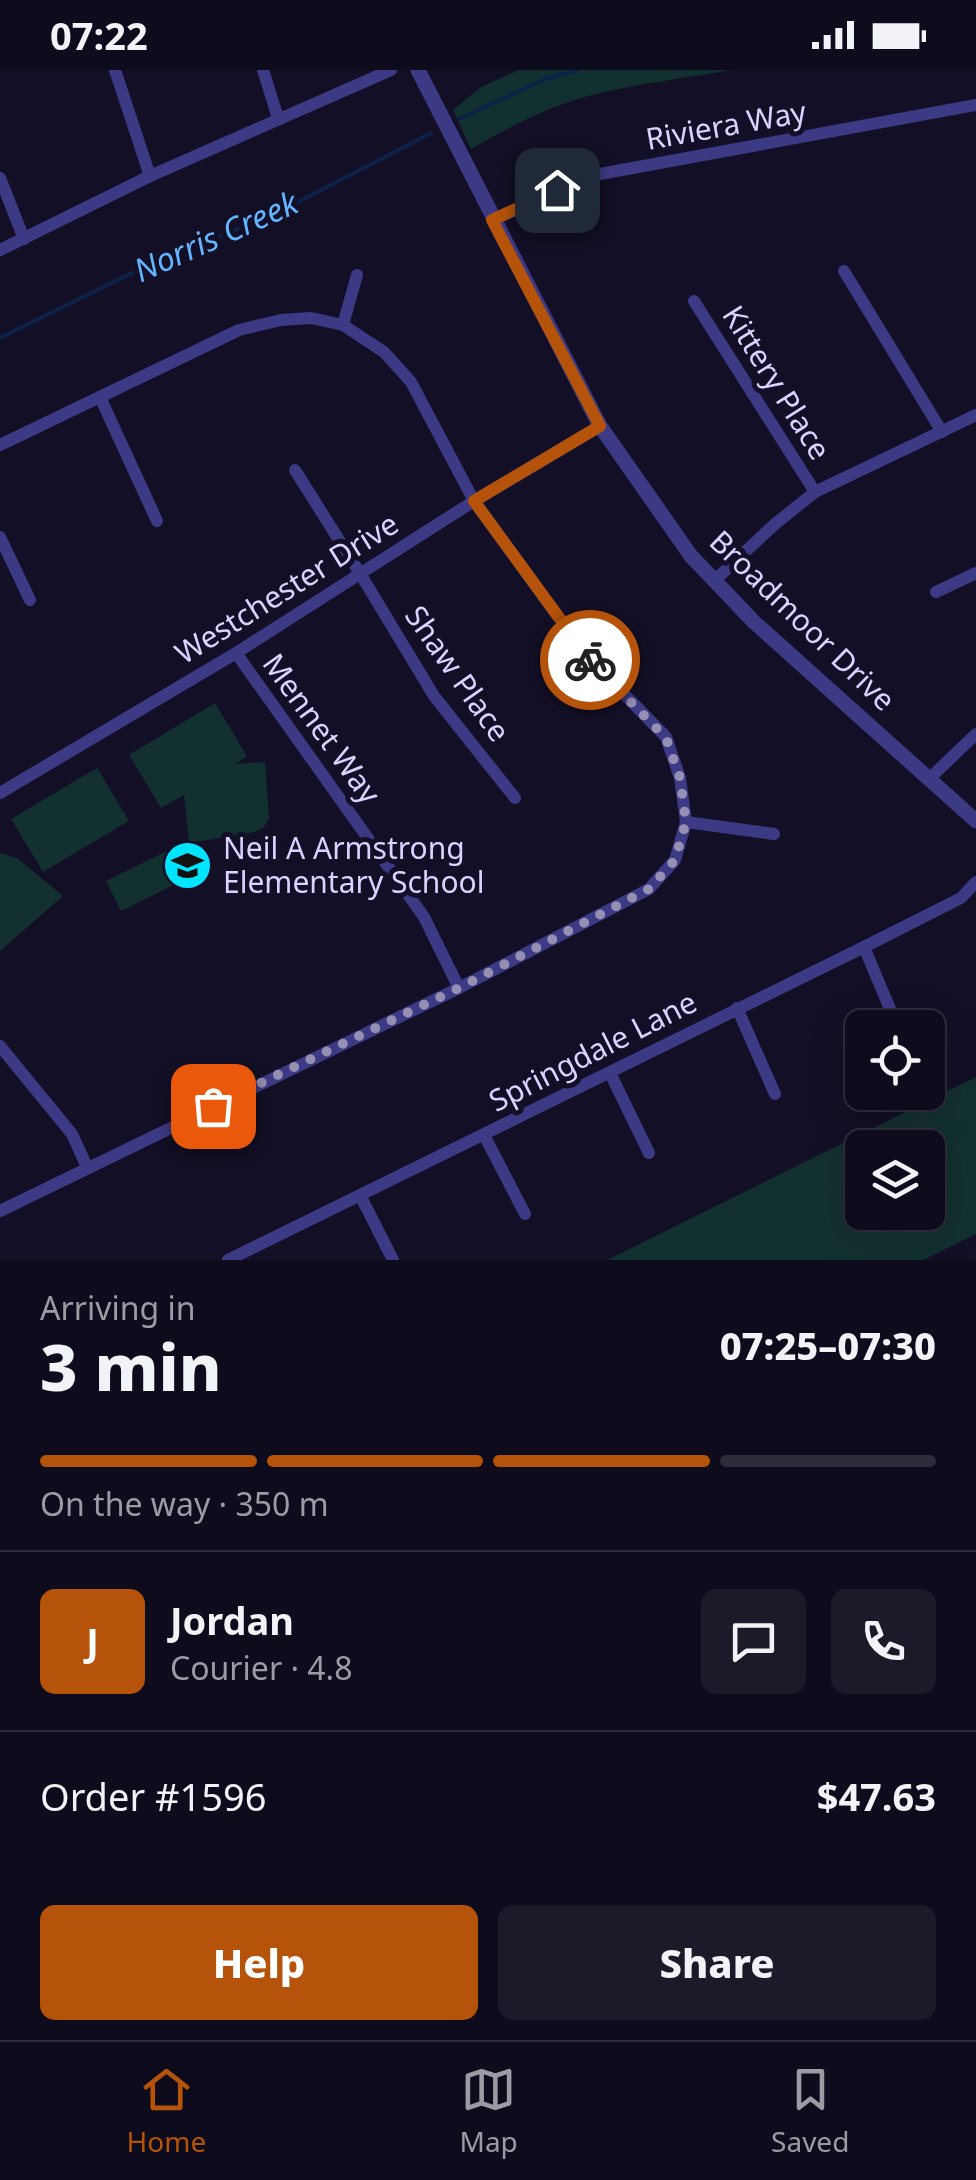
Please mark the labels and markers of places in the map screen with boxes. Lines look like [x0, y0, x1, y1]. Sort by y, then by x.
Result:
pin [515, 148, 600, 233]
place label: Neil A Armstrong Elementary School [223, 827, 484, 902]
school or university icon: Neil A Armstrong Elementary School [162, 840, 214, 892]
pin [171, 1064, 256, 1149]

